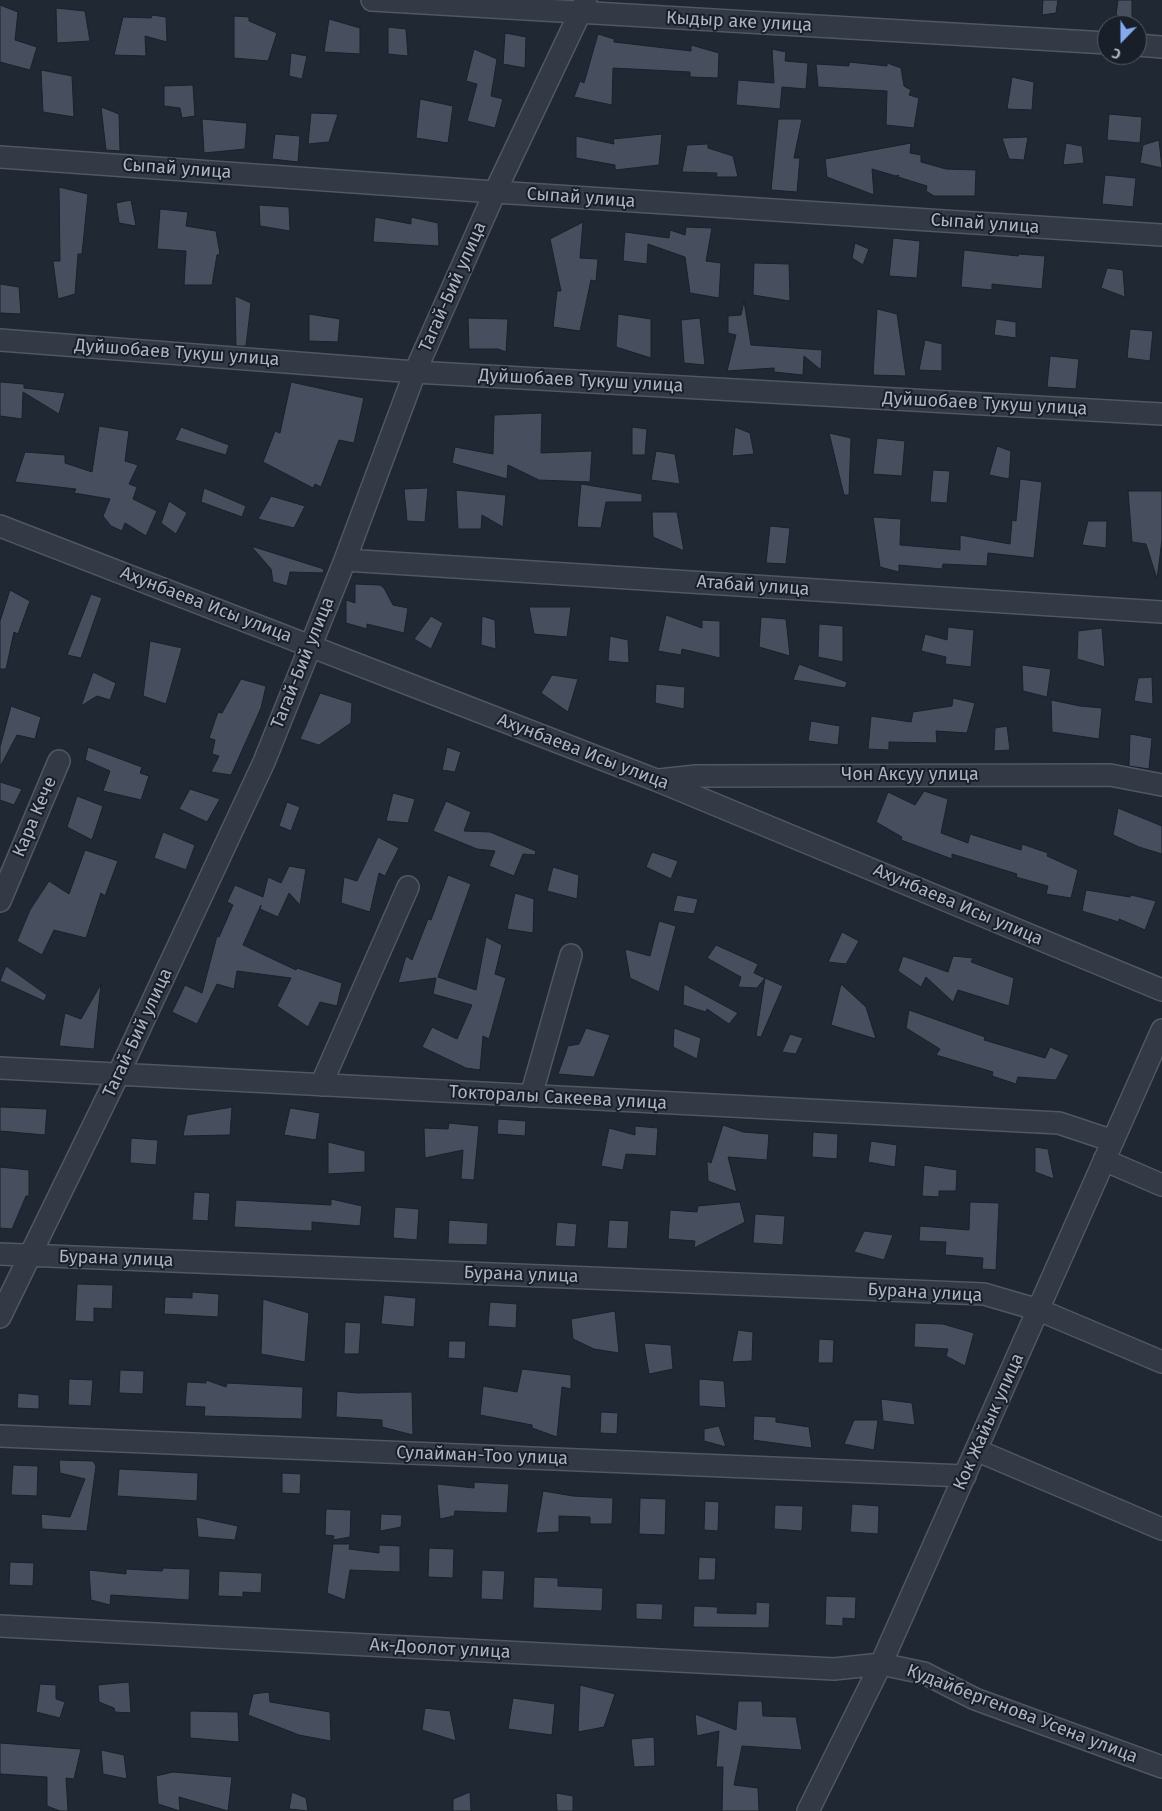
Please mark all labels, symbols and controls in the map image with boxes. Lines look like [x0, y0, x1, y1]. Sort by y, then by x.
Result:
street label: Кыдыр аке улица [665, 7, 813, 37]
north arrow [1097, 15, 1147, 65]
text: С [1110, 44, 1123, 63]
street label: Сыпай улица [122, 154, 232, 184]
street label: Сыпай улица [526, 183, 636, 213]
street label: Сыпай улица [930, 209, 1040, 239]
street label: Тагай-Бий улица [415, 219, 491, 355]
street label: Дуйшобаев Тукуш улица [74, 335, 280, 371]
street label: Дуйшобаев Тукуш улица [478, 365, 684, 397]
street label: Дуйшобаев Тукуш улица [882, 388, 1088, 420]
street label: Ахунбаева Исы улица [117, 562, 295, 648]
street label: Атабай улица [696, 571, 810, 601]
street label: Тагай-Бий улица [267, 594, 339, 732]
street label: Ахунбаева Исы улица [494, 709, 672, 795]
street label: Чон Аксуу улица [841, 764, 979, 786]
street label: Кара Кече [8, 774, 62, 860]
street label: Ахунбаева Исы улица [870, 860, 1046, 950]
street label: Тагай-Бий улица [99, 965, 177, 1101]
street label: Токторалы Сакеева улица [448, 1082, 668, 1114]
street label: Бурана улица [58, 1246, 174, 1272]
street label: Бурана улица [463, 1262, 579, 1288]
street label: Бурана улица [867, 1279, 983, 1307]
street label: Кок Жайык улица [949, 1350, 1029, 1494]
street label: Сулайман-Тоо улица [396, 1442, 568, 1470]
street label: Ак-Доолот улица [369, 1635, 511, 1663]
street label: Кудайбергенова Усена улица [903, 1660, 1141, 1768]

